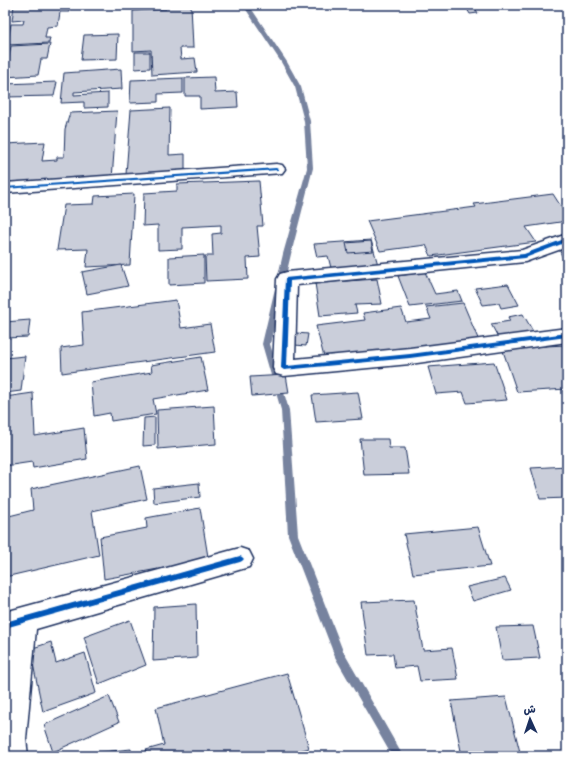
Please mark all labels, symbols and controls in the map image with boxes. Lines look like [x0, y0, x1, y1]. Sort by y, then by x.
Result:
north arrow [510, 699, 550, 739]
text: ش [523, 703, 536, 717]

